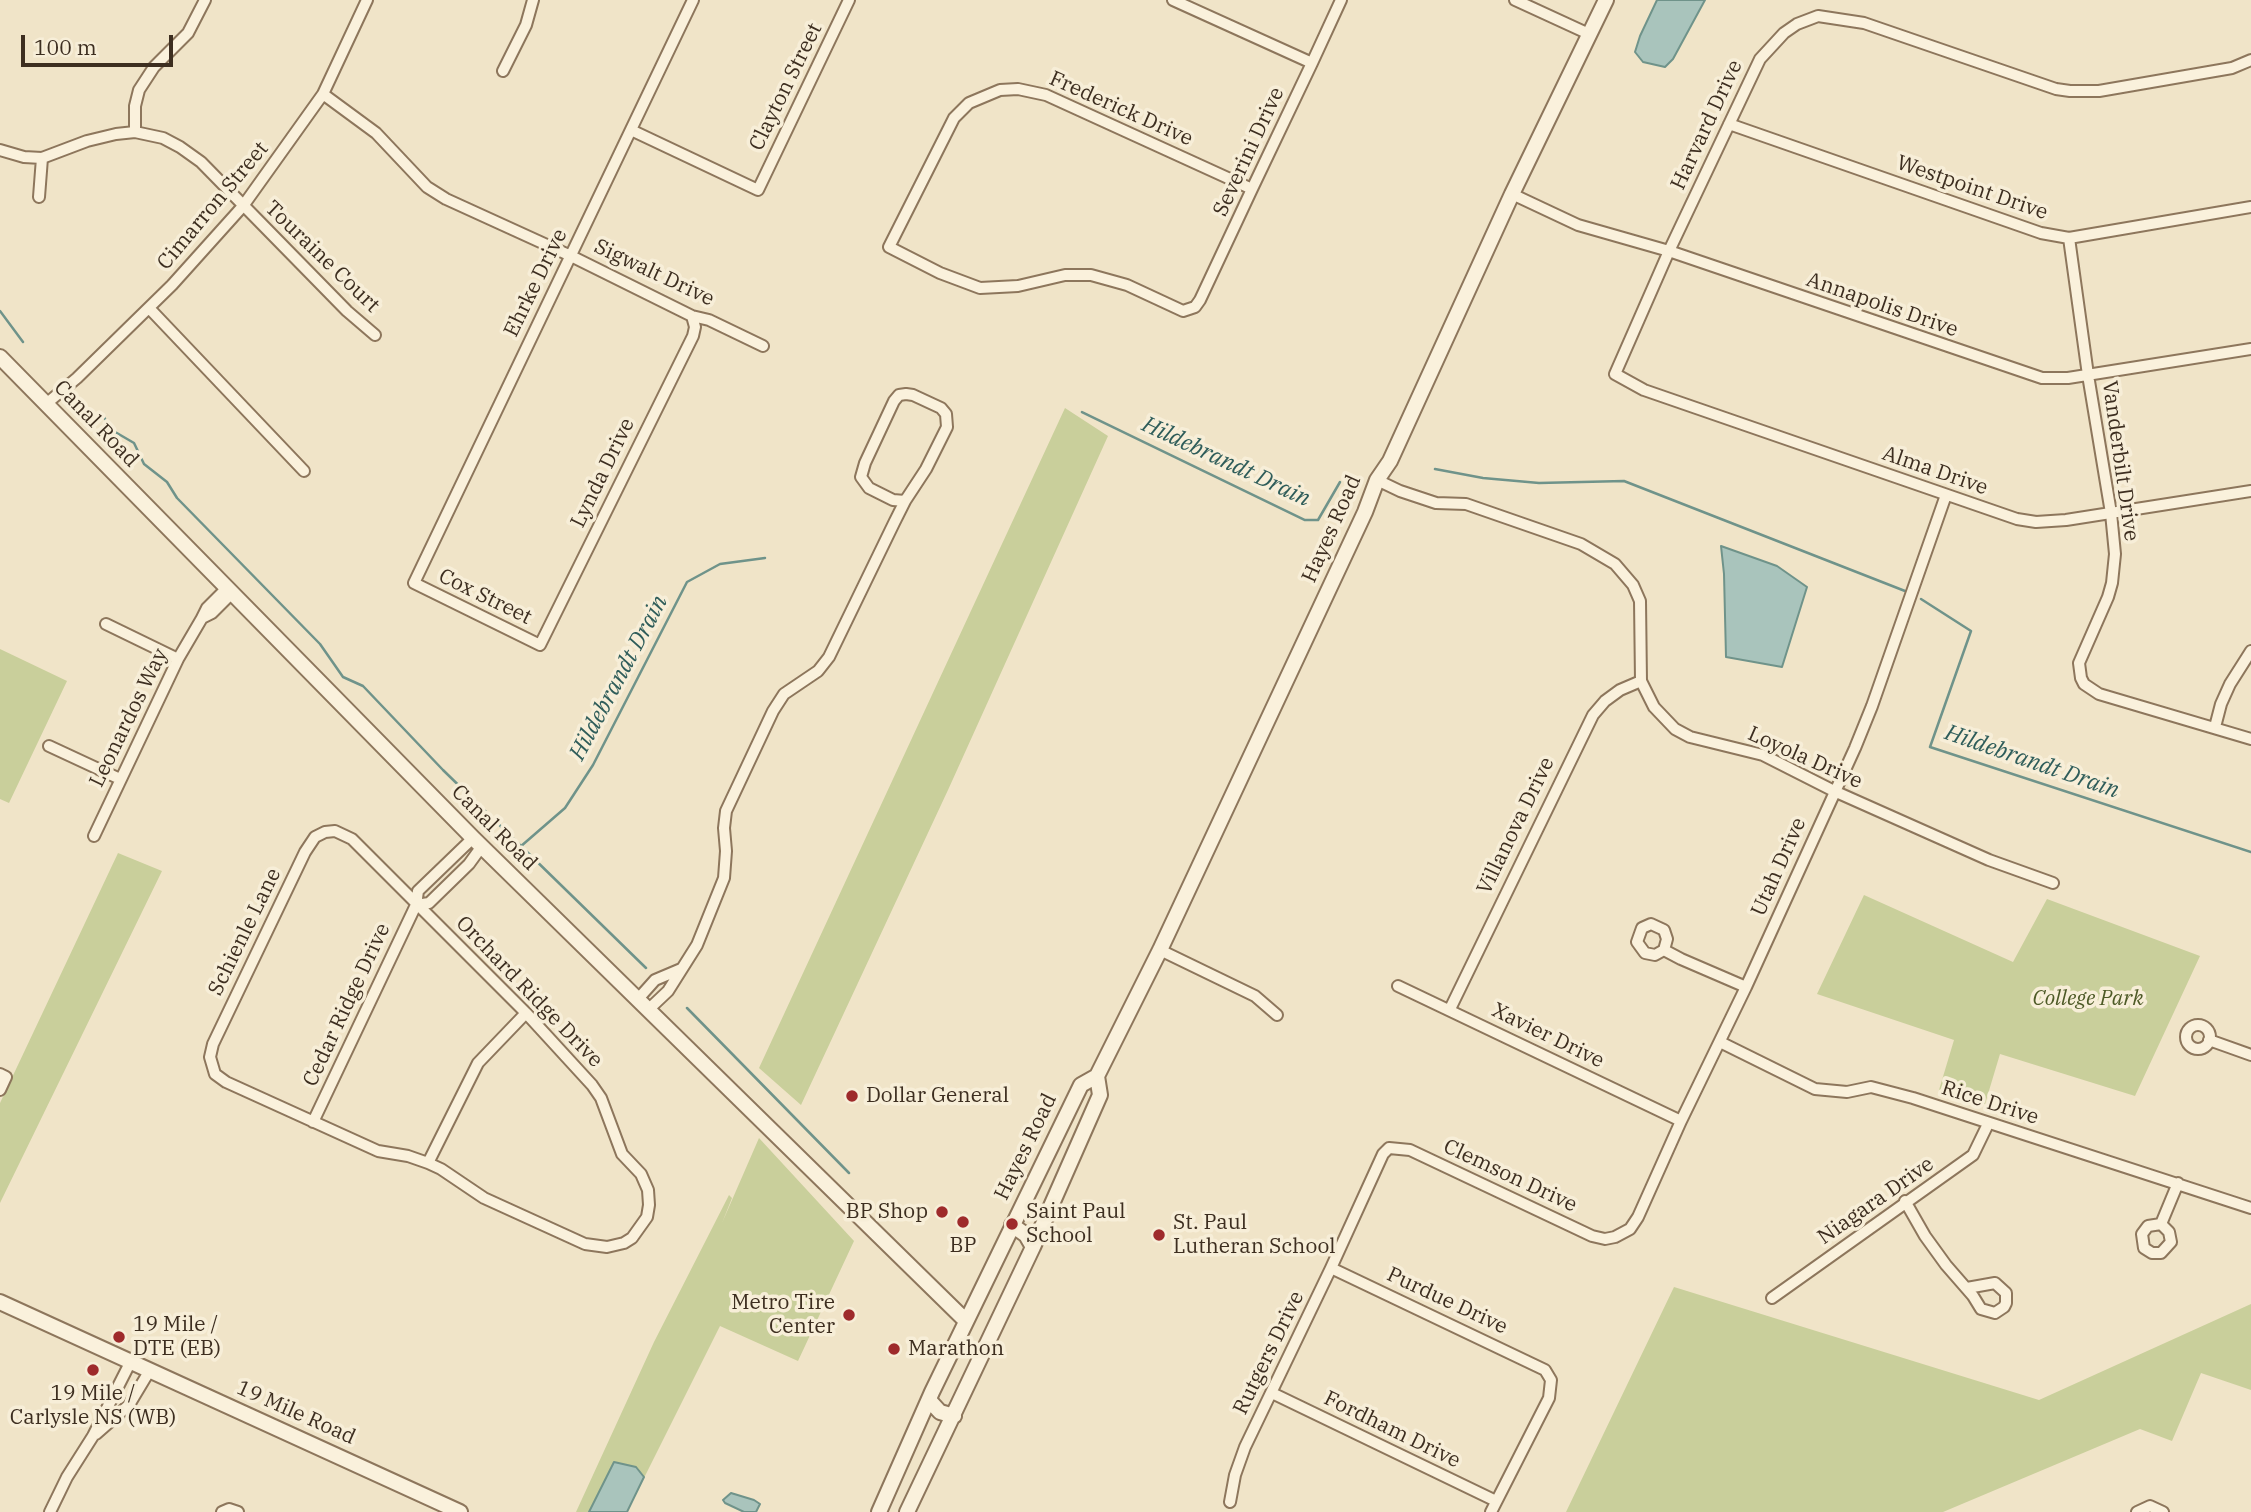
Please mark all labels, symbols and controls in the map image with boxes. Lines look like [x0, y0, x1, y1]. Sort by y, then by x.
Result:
street label: Clayton Street [744, 19, 828, 155]
scale bar [24, 21, 177, 65]
text: 100 m [34, 33, 97, 61]
street label: Harvard Drive [1666, 56, 1748, 194]
street label: Frederick Drive [1045, 66, 1197, 152]
street label: Severini Drive [1208, 83, 1290, 221]
street label: Cimarron Street [152, 137, 274, 275]
street label: Westpoint Drive [1893, 150, 2051, 226]
street label: Touraine Court [259, 196, 385, 318]
street label: Ehrke Drive [499, 225, 573, 341]
street label: Sigwalt Drive [590, 234, 718, 312]
street label: Annapolis Drive [1803, 267, 1961, 343]
street label: Canal Road [48, 375, 144, 473]
street label: Vanderbilt Drive [2096, 379, 2144, 543]
water label: Hildebrandt Drain [1137, 411, 1315, 513]
street label: Lynda Drive [566, 414, 640, 532]
street label: Alma Drive [1879, 441, 1991, 501]
street label: Hayes Road [1297, 471, 1367, 587]
street label: Cox Street [434, 564, 536, 630]
water label: Hildebrandt Drain [564, 591, 674, 765]
street label: Leonardos Way [85, 645, 173, 791]
water label: Hildebrandt Drain [1941, 719, 2123, 805]
street label: Loyola Drive [1744, 722, 1866, 794]
street label: Villanova Drive [1472, 753, 1560, 899]
street label: Canal Road [446, 780, 542, 876]
street label: Utah Drive [1746, 814, 1812, 920]
street label: Schienle Lane [203, 864, 287, 1000]
street label: Orchard Ridge Drive [450, 911, 608, 1073]
street label: Cedar Ridge Drive [298, 919, 396, 1091]
park label: College Park [2032, 986, 2144, 1012]
street label: Xavier Drive [1488, 998, 1608, 1074]
street label: Rice Drive [1938, 1075, 2042, 1131]
place label: Dollar General [866, 1083, 1009, 1109]
marker: Dollar General [844, 1088, 860, 1104]
street label: Hayes Road [989, 1090, 1063, 1204]
street label: Clemson Drive [1439, 1134, 1581, 1218]
street label: Niagara Drive [1813, 1152, 1939, 1250]
place label: BP Shop [846, 1199, 928, 1225]
place label: Saint Paul School [1026, 1199, 1126, 1249]
marker: BP Shop [934, 1204, 950, 1220]
place label: St. Paul Lutheran School [1173, 1210, 1336, 1260]
marker: BP [955, 1214, 971, 1230]
marker: Saint Paul School [1004, 1216, 1020, 1232]
marker: St. Paul Lutheran School [1151, 1227, 1167, 1243]
place label: BP [949, 1233, 977, 1259]
street label: Purdue Drive [1383, 1262, 1511, 1340]
street label: Rutgers Drive [1228, 1287, 1310, 1419]
place label: Metro Tire Center [731, 1290, 835, 1340]
marker: Metro Tire Center [841, 1307, 857, 1323]
place label: 19 Mile / DTE (EB) [133, 1312, 221, 1362]
marker: 19 Mile / DTE (EB) [111, 1329, 127, 1345]
place label: Marathon [908, 1336, 1004, 1362]
marker: Marathon [886, 1341, 902, 1357]
marker: 19 Mile / Carlysle NS (WB) [85, 1362, 101, 1378]
street label: 19 Mile Road [233, 1376, 359, 1450]
place label: 19 Mile / Carlysle NS (WB) [10, 1381, 176, 1431]
street label: Fordham Drive [1320, 1386, 1464, 1474]

